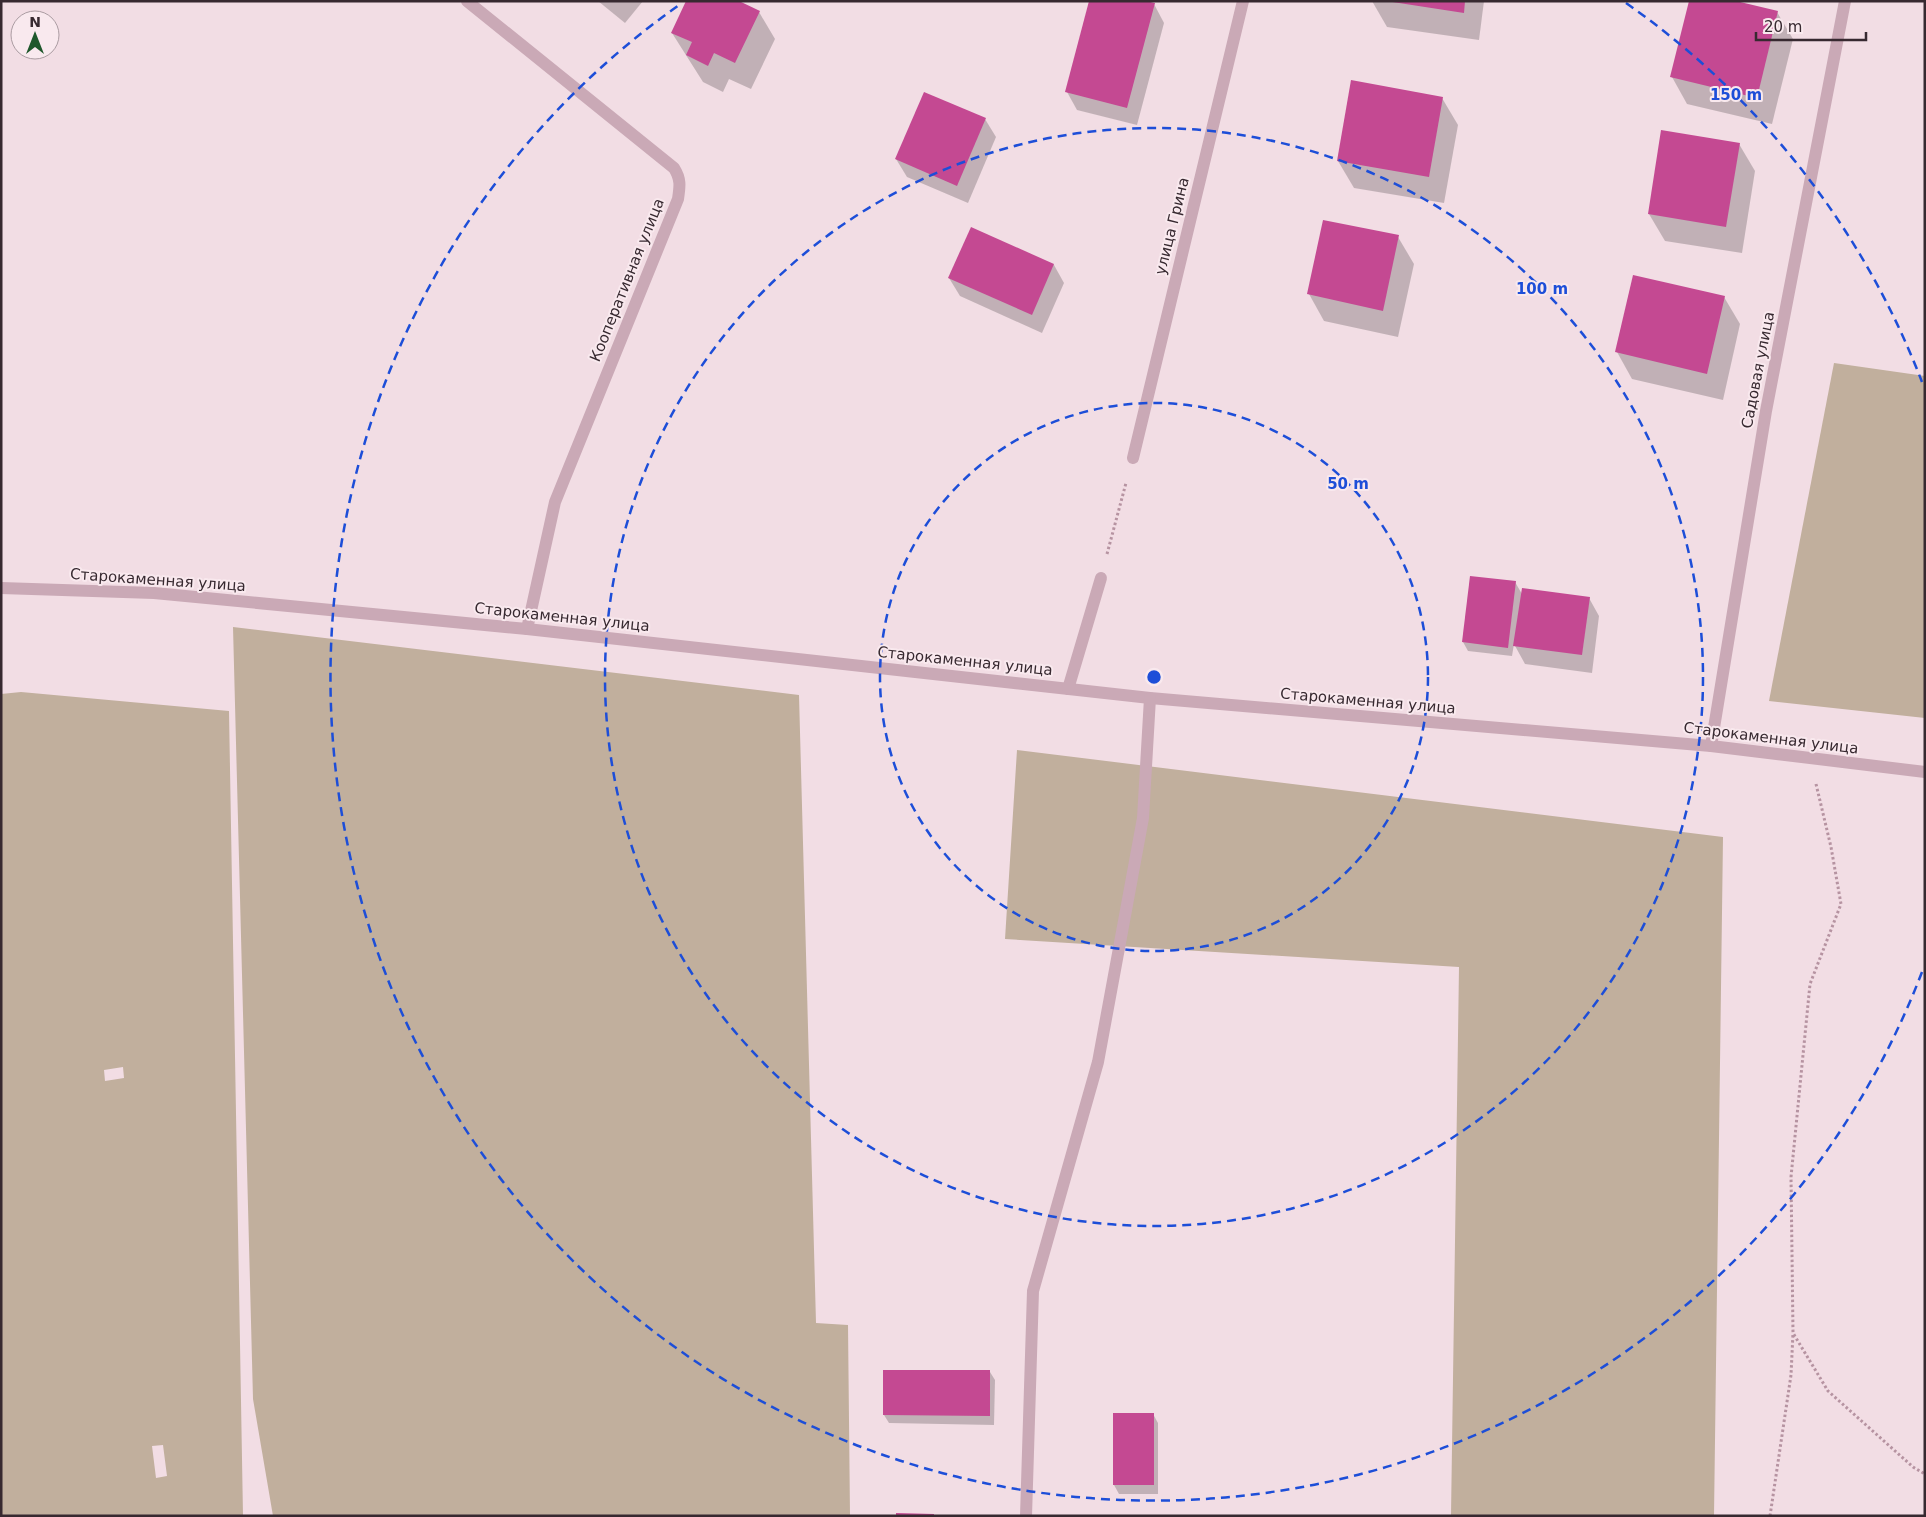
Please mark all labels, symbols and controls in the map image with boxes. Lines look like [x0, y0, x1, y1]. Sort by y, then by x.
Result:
north arrow [10, 10, 60, 60]
scale bar [1756, 10, 1866, 42]
text: N [29, 14, 41, 30]
text: 20 m [1764, 18, 1802, 36]
text: 150 m [1710, 86, 1762, 104]
street label: улица Грина [1151, 175, 1193, 277]
street label: Кооперативная улица [586, 196, 668, 364]
text: 100 m [1516, 280, 1568, 298]
street label: Садовая улица [1738, 310, 1778, 430]
text: 50 m [1327, 475, 1369, 493]
street label: Старокаменная улица [70, 565, 246, 595]
street label: Старокаменная улица [473, 599, 651, 635]
street label: Старокаменная улица [876, 643, 1054, 679]
centre of rings [1145, 668, 1163, 686]
street label: Старокаменная улица [1279, 684, 1457, 718]
street label: Старокаменная улица [1682, 718, 1860, 758]

